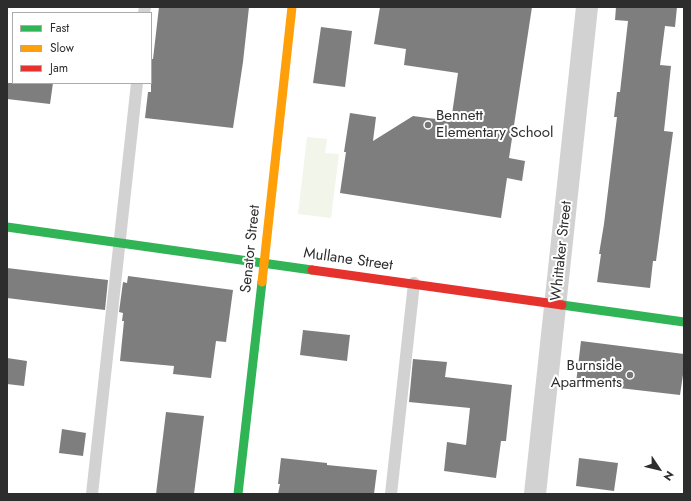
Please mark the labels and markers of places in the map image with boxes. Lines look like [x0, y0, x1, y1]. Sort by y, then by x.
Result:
place label: Bennett Elementary School [436, 107, 553, 142]
marker: Bennett Elementary School [423, 120, 433, 130]
place label: Burnside Apartments [551, 357, 622, 392]
marker: Burnside Apartments [625, 370, 635, 380]

